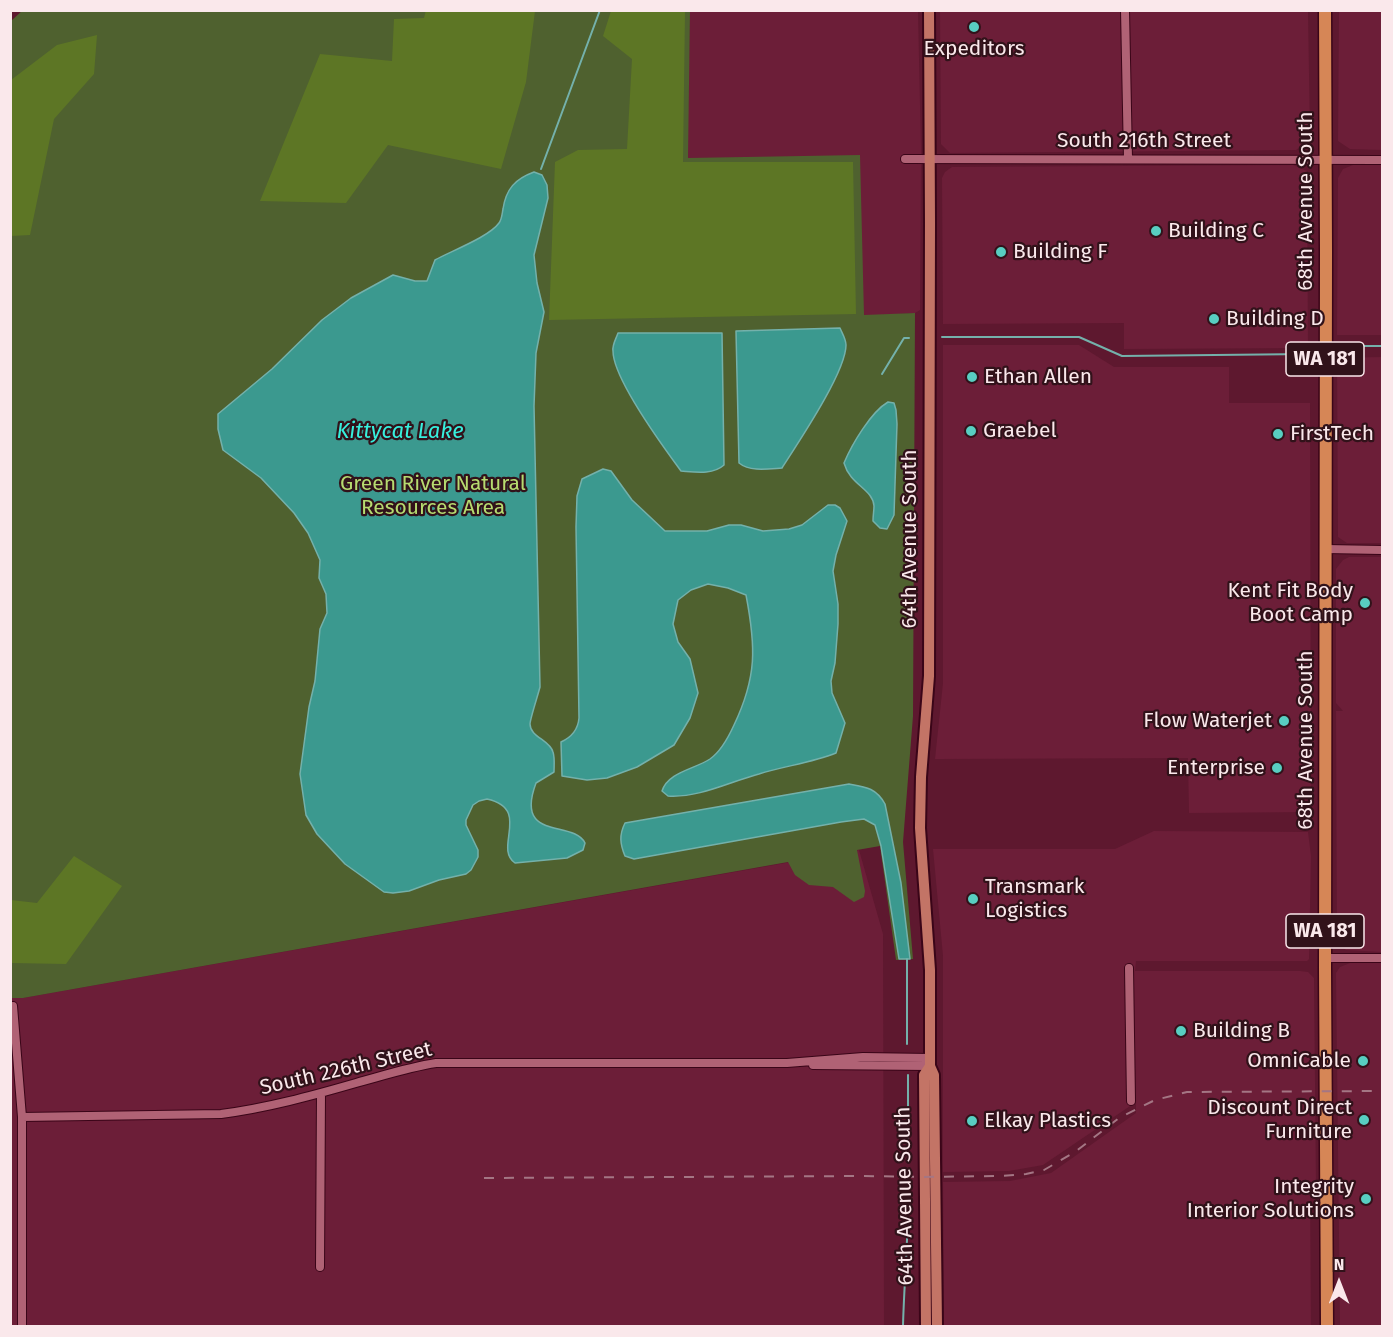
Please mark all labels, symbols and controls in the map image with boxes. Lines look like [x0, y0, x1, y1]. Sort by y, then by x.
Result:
marker: Expeditors [967, 20, 981, 34]
place label: Expeditors [924, 36, 1024, 62]
street label: 68th Avenue South [1293, 111, 1319, 291]
street label: South 216th Street [1057, 128, 1231, 154]
place label: Building C [1168, 218, 1264, 244]
marker: Building C [1149, 224, 1163, 238]
place label: Building F [1013, 239, 1108, 265]
marker: Building F [994, 245, 1008, 259]
place label: Building D [1226, 306, 1324, 332]
marker: Building D [1207, 312, 1221, 326]
road number: WA 181 [1286, 342, 1364, 376]
place label: Ethan Allen [984, 364, 1092, 390]
marker: Ethan Allen [965, 370, 979, 384]
place label: Graebel [983, 418, 1057, 444]
water label: Kittycat Lake [336, 419, 464, 445]
place label: FirstTech [1290, 421, 1374, 447]
marker: Graebel [964, 424, 978, 438]
marker: FirstTech [1271, 427, 1285, 441]
street label: 64th Avenue South [897, 450, 923, 628]
park label: Green River Natural Resources Area [340, 471, 526, 521]
place label: Kent Fit Body Boot Camp [1227, 578, 1353, 628]
marker: Kent Fit Body Boot Camp [1358, 596, 1372, 610]
street label: 68th Avenue South [1293, 650, 1319, 830]
place label: Flow Waterjet [1143, 708, 1272, 734]
marker: Flow Waterjet [1277, 714, 1291, 728]
place label: Enterprise [1167, 755, 1265, 781]
marker: Enterprise [1270, 761, 1284, 775]
place label: Transmark Logistics [985, 874, 1084, 924]
marker: Transmark Logistics [966, 892, 980, 906]
road number: WA 181 [1286, 914, 1364, 948]
place label: Building B [1193, 1018, 1290, 1044]
marker: Building B [1174, 1024, 1188, 1038]
street label: South 226th Street [258, 1037, 434, 1101]
place label: OmniCable [1247, 1048, 1351, 1074]
marker: OmniCable [1356, 1054, 1370, 1068]
place label: Discount Direct Furniture [1207, 1095, 1352, 1145]
street label: 64th Avenue South [891, 1106, 919, 1286]
place label: Elkay Plastics [984, 1108, 1111, 1134]
marker: Discount Direct Furniture [1357, 1113, 1371, 1127]
marker: Elkay Plastics [965, 1114, 979, 1128]
place label: Integrity Interior Solutions [1187, 1174, 1354, 1224]
marker: Integrity Interior Solutions [1359, 1192, 1373, 1206]
north arrow [1309, 1253, 1369, 1313]
text: N [1334, 1255, 1344, 1274]

